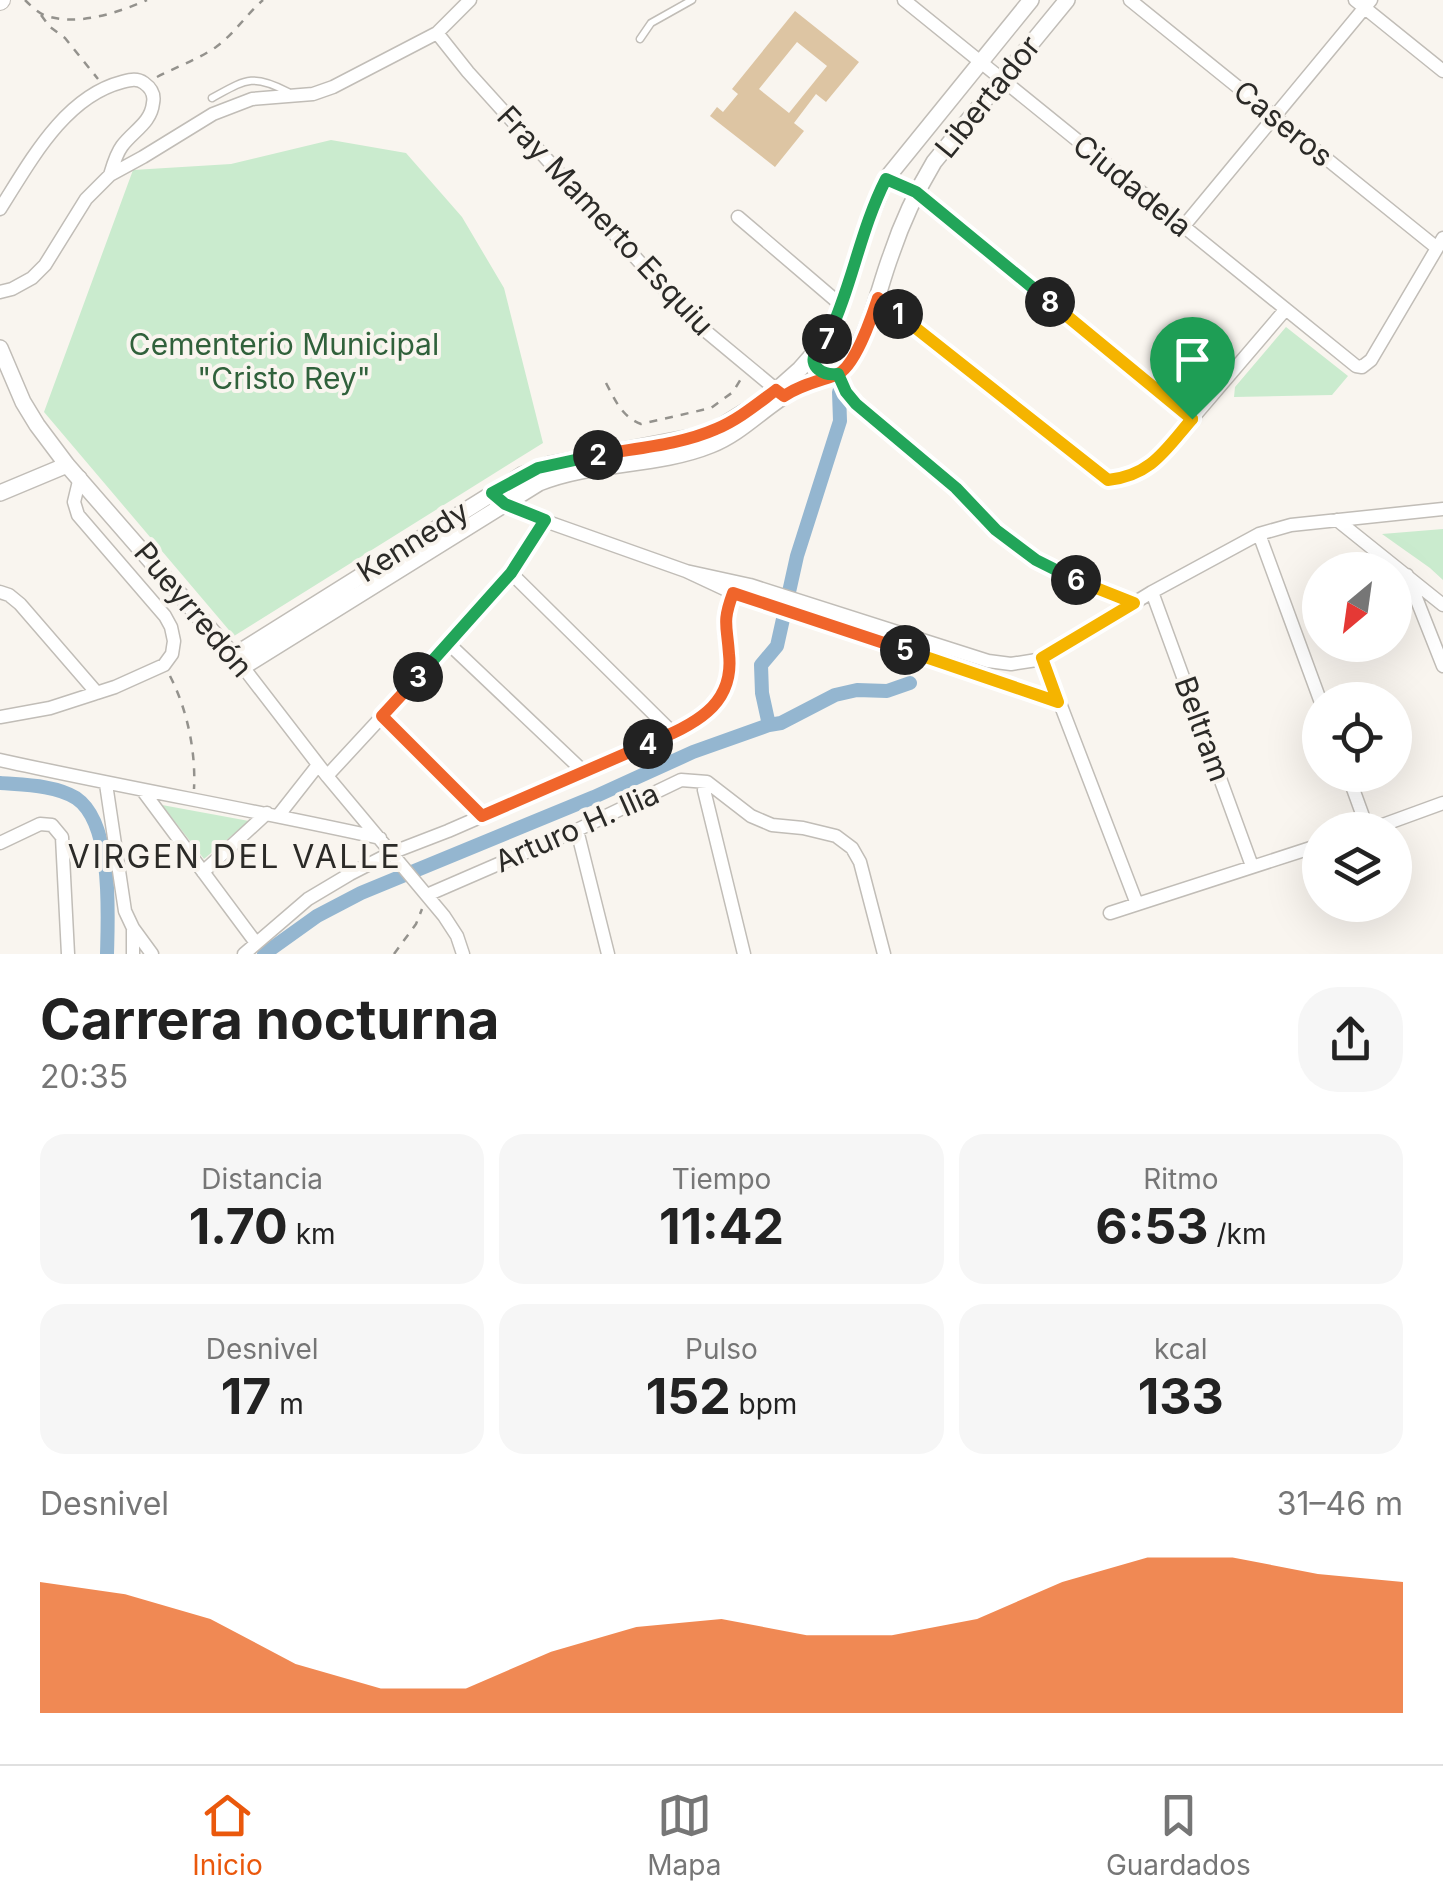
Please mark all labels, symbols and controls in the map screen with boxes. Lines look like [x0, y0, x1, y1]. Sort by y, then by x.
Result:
street label: Libertador [927, 28, 1047, 165]
street label: Caseros [1227, 73, 1340, 174]
street label: Fray Mamerto Esquiu [490, 98, 721, 342]
street label: Ciudadela [1066, 127, 1199, 244]
pin: 8 [1025, 277, 1075, 327]
text: 8 [1041, 285, 1059, 319]
pin: 1 [873, 289, 923, 339]
text: 1 [892, 297, 904, 331]
pin: 7 [802, 314, 852, 364]
pin [1150, 317, 1235, 420]
text: 7 [819, 322, 835, 356]
park label: Cementerio Municipal "Cristo Rey" [129, 326, 439, 396]
icon: arrive [1165, 332, 1220, 387]
pin: 2 [573, 430, 623, 480]
text: 2 [589, 438, 607, 472]
street label: Kennedy [350, 493, 475, 589]
street label: Pueyrredón [127, 535, 261, 684]
north arrow [1302, 552, 1412, 662]
map controls [1302, 552, 1412, 922]
pin: 6 [1051, 555, 1101, 605]
text: 6 [1067, 563, 1085, 597]
pin: 5 [880, 625, 930, 675]
text: 5 [896, 633, 914, 667]
pin: 3 [393, 652, 443, 702]
text: 3 [409, 660, 427, 694]
street label: Beltram [1167, 671, 1239, 786]
button: locate [1302, 682, 1412, 792]
pin: 4 [623, 719, 673, 769]
text: 4 [639, 727, 657, 761]
street label: Arturo H. Ilia [489, 775, 664, 879]
button: layers [1302, 812, 1412, 922]
district label: VIRGEN DEL VALLE [68, 837, 402, 876]
text: Carrera nocturna [40, 986, 500, 1052]
button: share [1298, 987, 1403, 1092]
text: 20:35 [40, 1057, 128, 1096]
text: Distancia [201, 1162, 323, 1196]
text: Tiempo [672, 1162, 771, 1196]
text: Ritmo [1143, 1162, 1218, 1196]
text: 1.70 [189, 1196, 288, 1256]
text: 11:42 [659, 1196, 784, 1256]
text: 6:53 [1095, 1196, 1209, 1256]
text: km [288, 1217, 336, 1251]
text: /km [1209, 1217, 1266, 1251]
text: Desnivel [206, 1332, 319, 1366]
text: Pulso [685, 1332, 758, 1366]
text: kcal [1154, 1332, 1208, 1366]
text: 17 [221, 1366, 271, 1426]
text: 152 [646, 1366, 731, 1426]
text: 133 [1138, 1366, 1224, 1426]
text: m [271, 1387, 304, 1421]
text: bpm [731, 1387, 797, 1421]
text: Desnivel [40, 1484, 169, 1523]
text: 31–46 m [1277, 1484, 1403, 1523]
tab: Inicio [192, 1788, 263, 1882]
tab: Mapa [647, 1788, 721, 1882]
tab: Guardados [1106, 1788, 1251, 1882]

